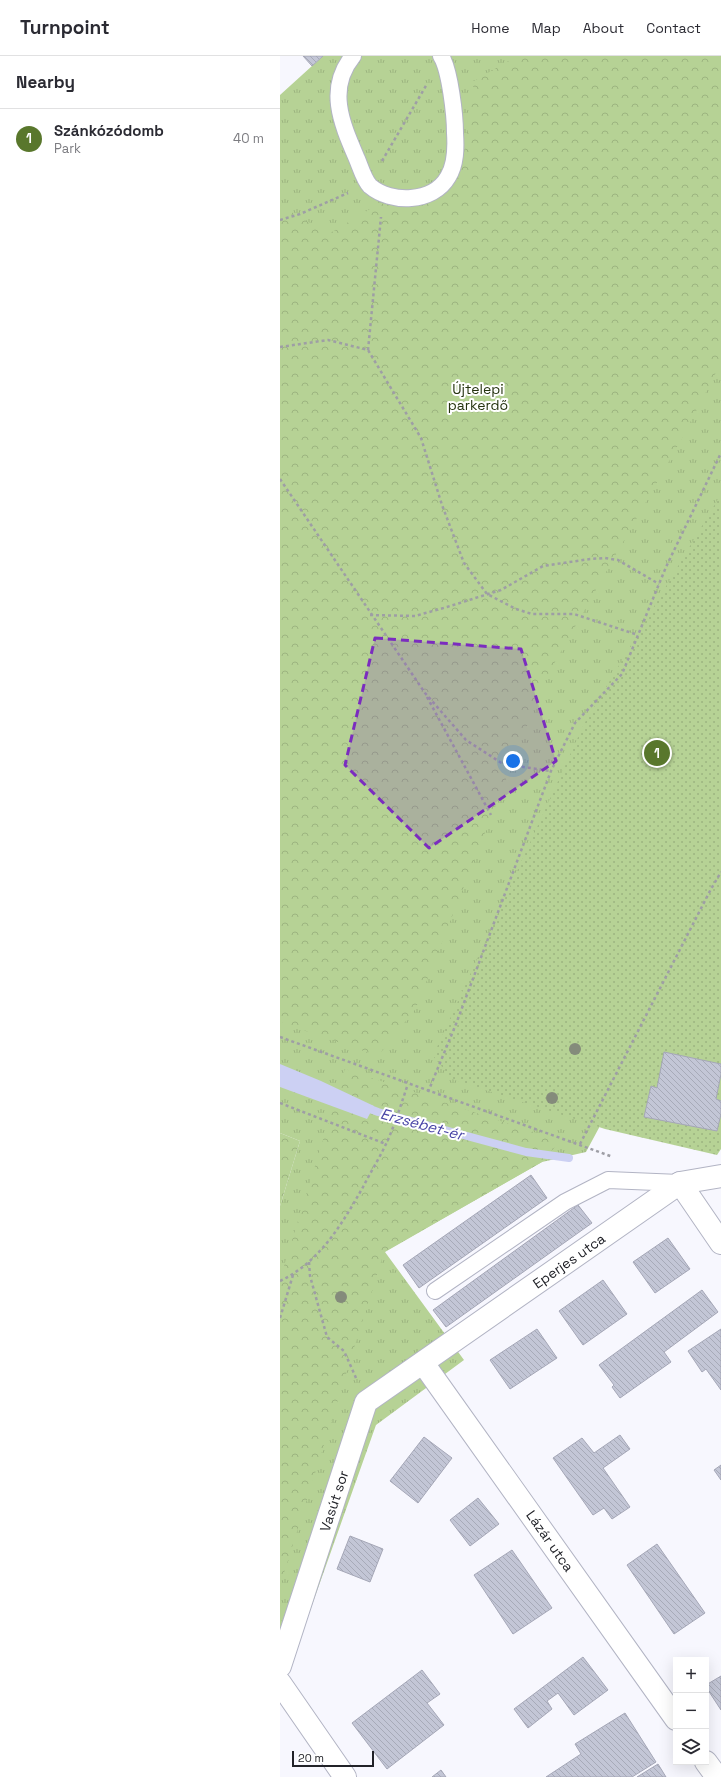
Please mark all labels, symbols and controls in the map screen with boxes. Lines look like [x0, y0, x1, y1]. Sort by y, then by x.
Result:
text: Turnpoint [20, 15, 110, 40]
text: Home [471, 19, 509, 37]
text: Map [531, 19, 561, 37]
text: About [583, 19, 624, 37]
text: Contact [646, 19, 701, 37]
text: Nearby [16, 71, 75, 93]
text: Szánkózódomb [54, 121, 164, 140]
text: 1 [26, 130, 32, 147]
text: 40 m [233, 130, 264, 147]
text: Park [54, 140, 81, 157]
park label: Újtelepi parkerdő [448, 380, 508, 414]
pin: 1 [644, 738, 670, 768]
your location [503, 751, 523, 771]
water label: Erzsébet-ér [379, 1104, 467, 1145]
street label: Eperjes utca [529, 1229, 609, 1293]
street label: Vasút sor [316, 1468, 352, 1534]
street label: Lázár utca [522, 1507, 578, 1575]
map controls [673, 1657, 709, 1765]
button: + [673, 1657, 709, 1693]
button: − [673, 1693, 709, 1729]
button: layers [673, 1729, 709, 1765]
scale bar [292, 1749, 374, 1768]
text: 20 m [298, 1751, 324, 1765]

